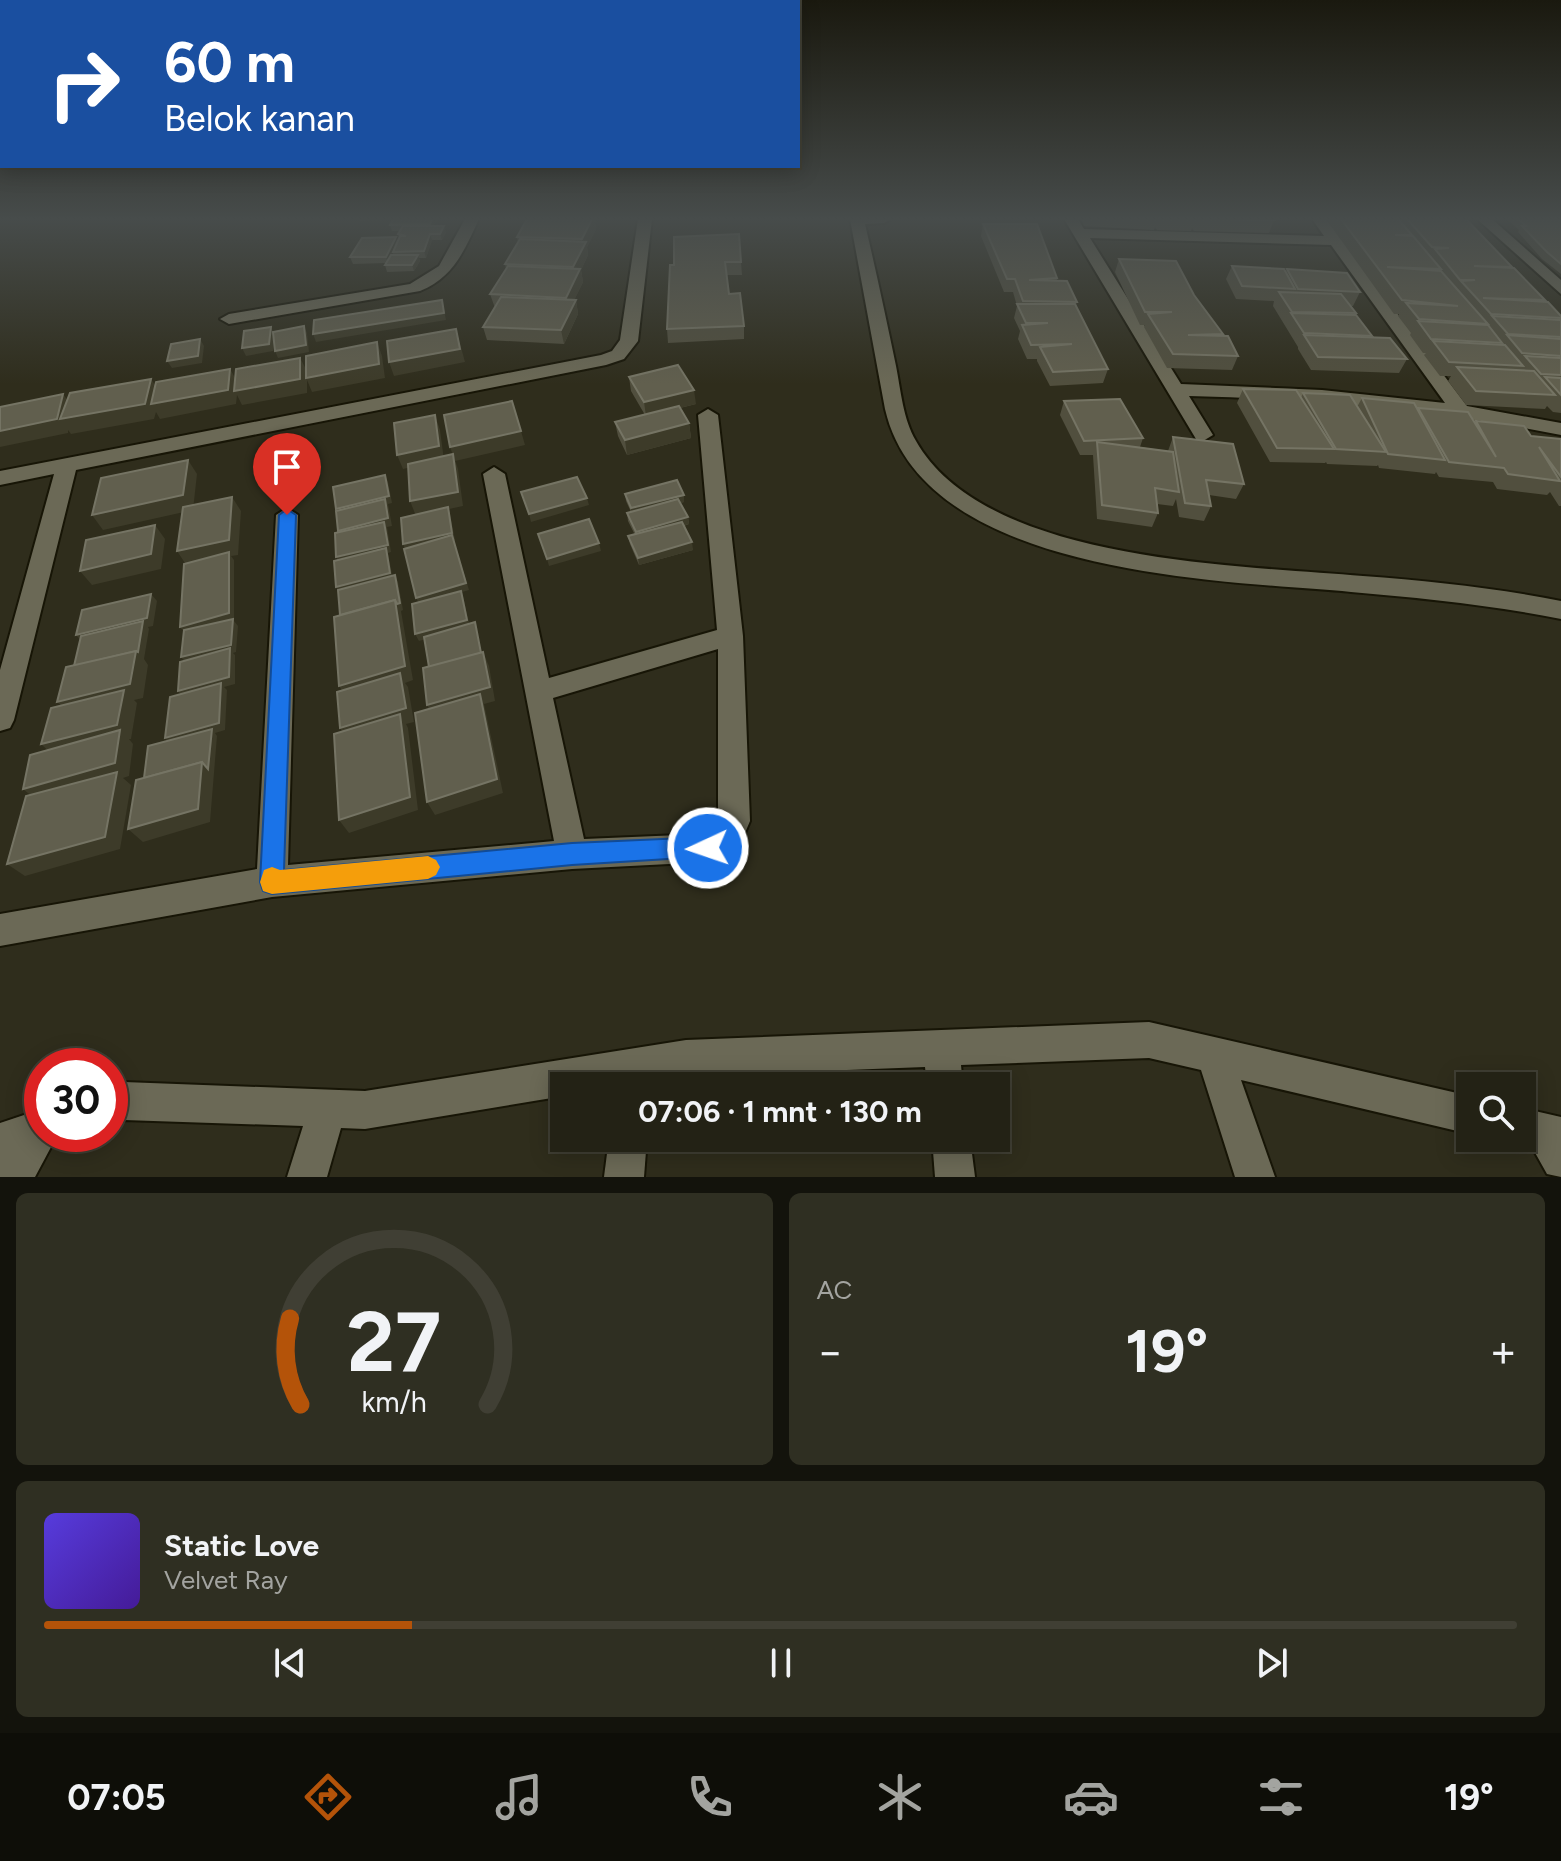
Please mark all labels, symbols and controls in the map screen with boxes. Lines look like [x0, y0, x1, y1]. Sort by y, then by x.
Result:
text: 60 m [164, 29, 295, 96]
icon: right [32, 32, 136, 136]
text: Belok kanan [164, 97, 355, 140]
pin [253, 433, 321, 515]
icon: arrive [265, 445, 309, 489]
position arrow [666, 806, 750, 890]
speed limit sign: 30 [24, 1048, 128, 1152]
map controls [1456, 1072, 1536, 1152]
button: search [1456, 1072, 1536, 1152]
text: 07:06 · 1 mnt · 130 m [638, 1093, 922, 1130]
text: AC [817, 1274, 852, 1306]
text: 27 [347, 1292, 441, 1392]
text: 19° [1125, 1315, 1208, 1387]
text: − [817, 1325, 844, 1378]
text: + [1490, 1325, 1517, 1378]
text: km/h [362, 1385, 427, 1419]
text: Static Love [164, 1527, 319, 1564]
text: Velvet Ray [164, 1564, 288, 1596]
icon: previous [268, 1641, 312, 1685]
icon: pause [759, 1641, 803, 1685]
icon: next [1250, 1641, 1294, 1685]
icon: directions [300, 1769, 356, 1825]
icon: music [491, 1769, 547, 1825]
icon: phone [682, 1769, 738, 1825]
icon: climate [872, 1769, 928, 1825]
icon: car [1063, 1769, 1119, 1825]
icon: filters [1253, 1769, 1309, 1825]
text: 07:05 [67, 1776, 166, 1819]
text: 19° [1444, 1776, 1494, 1819]

